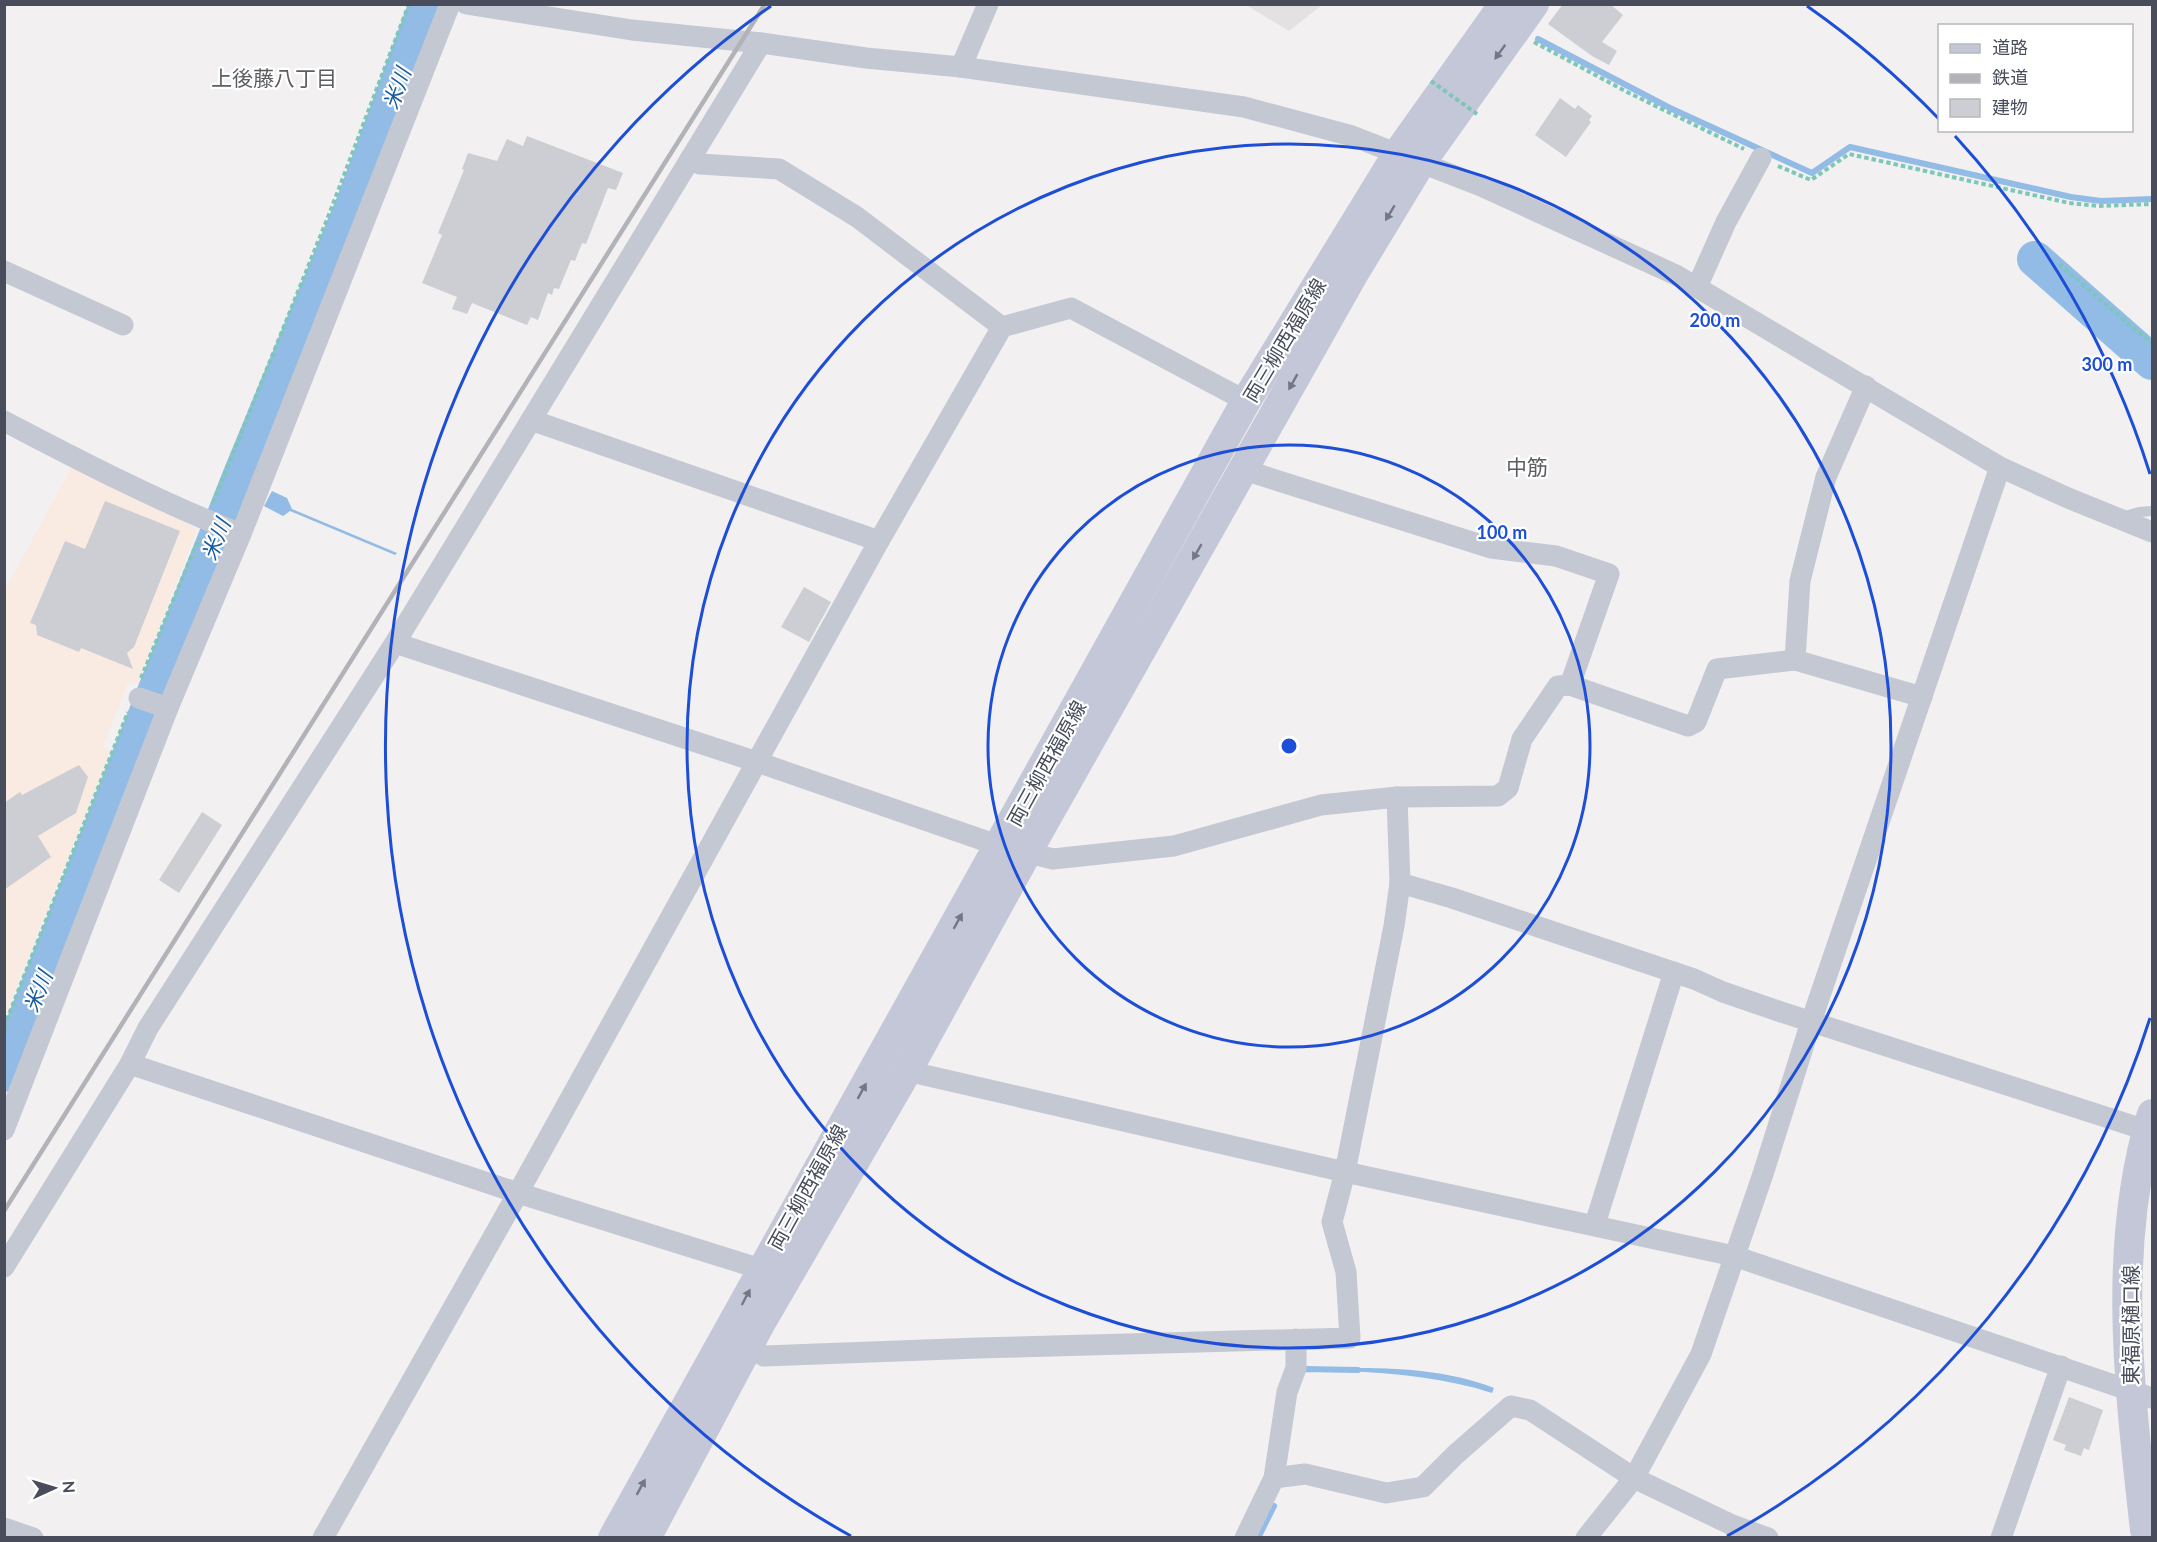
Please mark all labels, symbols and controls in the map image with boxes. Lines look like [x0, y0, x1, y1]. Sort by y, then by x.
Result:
legend [1938, 24, 2133, 132]
text: 道路 [1992, 36, 2028, 58]
one-way arrow [1494, 44, 1506, 60]
water label: 米川 [377, 62, 416, 112]
district label: 上後藤八丁目 [211, 65, 337, 90]
text: 鉄道 [1992, 66, 2028, 88]
text: 建物 [1992, 96, 2028, 118]
one-way arrow [1385, 205, 1396, 221]
street label: 両三柳西福原線 [1238, 274, 1330, 406]
text: 200 m [1690, 309, 1740, 331]
text: 300 m [2082, 353, 2132, 375]
one-way arrow [1288, 374, 1298, 391]
district label: 中筋 [1506, 454, 1548, 479]
water label: 米川 [196, 513, 235, 563]
text: 100 m [1477, 521, 1527, 543]
one-way arrow [1192, 544, 1202, 561]
street label: 両三柳西福原線 [1002, 696, 1090, 830]
centre of rings [1279, 736, 1299, 756]
one-way arrow [952, 913, 963, 929]
water label: 米川 [18, 965, 57, 1015]
one-way arrow [856, 1083, 867, 1099]
street label: 両三柳西福原線 [763, 1120, 851, 1254]
street label: 東福原樋口線 [2118, 1265, 2142, 1385]
one-way arrow [741, 1289, 751, 1306]
north arrow [24, 1458, 84, 1518]
one-way arrow [636, 1478, 646, 1495]
text: N [60, 1480, 79, 1494]

